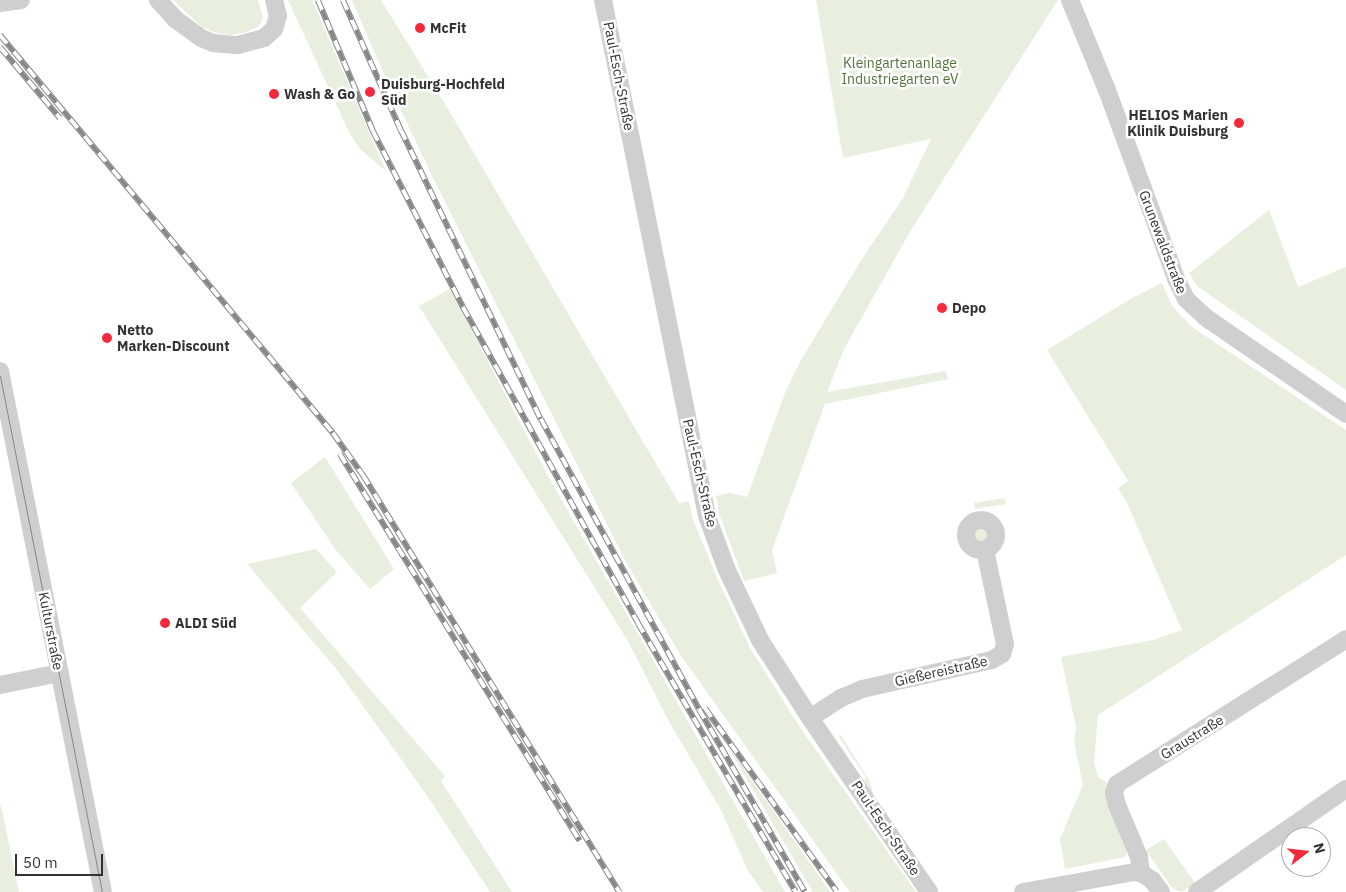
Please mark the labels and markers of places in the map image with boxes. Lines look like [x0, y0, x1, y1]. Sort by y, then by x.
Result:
place label: McFit [430, 20, 466, 36]
marker: McFit [414, 22, 426, 34]
place label: Duisburg-Hochfeld Süd [381, 76, 505, 108]
marker: Duisburg-Hochfeld Süd [363, 85, 377, 99]
place label: Wash & Go [284, 86, 355, 102]
marker: Wash & Go [268, 88, 280, 100]
place label: HELIOS Marien Klinik Duisburg [1127, 107, 1228, 140]
marker: HELIOS Marien Klinik Duisburg [1232, 116, 1246, 130]
place label: Depo [952, 300, 986, 316]
marker: Depo [936, 302, 948, 314]
place label: Netto Marken-Discount [117, 322, 230, 354]
marker: Netto Marken-Discount [101, 332, 113, 344]
place label: ALDI Süd [175, 615, 237, 631]
marker: ALDI Süd [159, 617, 171, 629]

